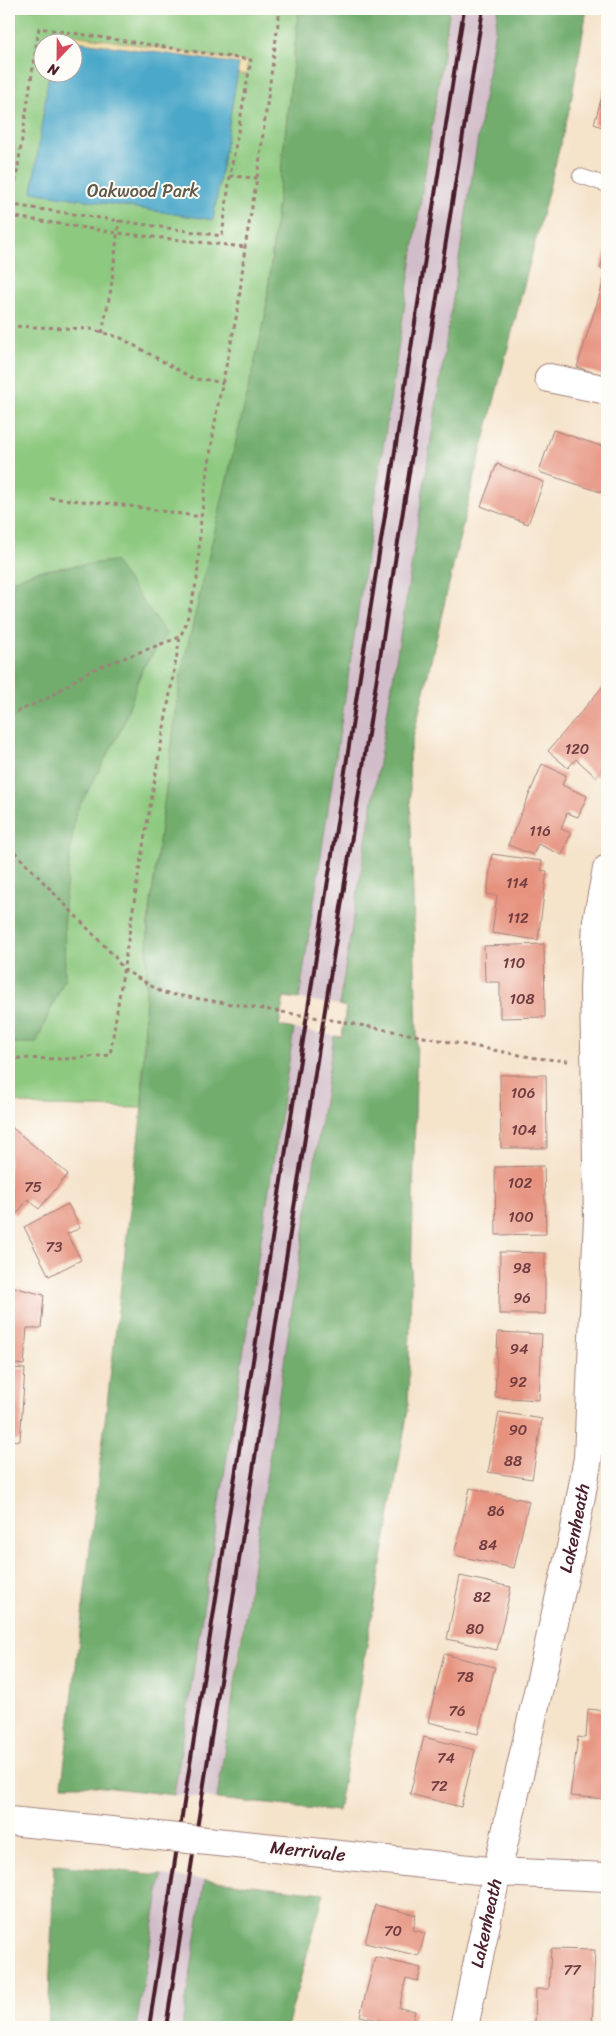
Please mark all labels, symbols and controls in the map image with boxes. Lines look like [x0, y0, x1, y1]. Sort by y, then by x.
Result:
north arrow [32, 32, 82, 82]
text: N [44, 56, 63, 83]
park label: Oakwood Park [87, 175, 199, 207]
house number: 120 [565, 736, 589, 762]
house number: 116 [529, 818, 551, 844]
house number: 114 [506, 870, 528, 896]
house number: 112 [507, 905, 529, 931]
house number: 110 [503, 950, 525, 976]
house number: 108 [510, 986, 534, 1012]
house number: 106 [511, 1080, 535, 1106]
house number: 104 [511, 1117, 537, 1143]
house number: 102 [508, 1170, 533, 1196]
house number: 75 [24, 1174, 42, 1200]
house number: 100 [508, 1204, 534, 1230]
house number: 73 [46, 1234, 62, 1260]
house number: 98 [513, 1255, 531, 1281]
house number: 96 [513, 1285, 531, 1311]
house number: 94 [510, 1336, 528, 1362]
house number: 92 [509, 1369, 527, 1395]
house number: 90 [509, 1417, 527, 1443]
house number: 88 [504, 1448, 522, 1474]
street label: Lakenheath [550, 1481, 599, 1576]
house number: 86 [487, 1498, 505, 1524]
house number: 84 [479, 1532, 497, 1558]
house number: 82 [473, 1584, 491, 1610]
house number: 80 [466, 1616, 484, 1642]
house number: 78 [456, 1664, 474, 1690]
house number: 76 [448, 1698, 466, 1724]
house number: 74 [437, 1745, 455, 1771]
house number: 72 [430, 1773, 448, 1799]
street label: Merrivale [269, 1831, 347, 1871]
street label: Lakenheath [461, 1876, 511, 1971]
house number: 70 [384, 1918, 402, 1944]
house number: 77 [563, 1957, 582, 1983]

